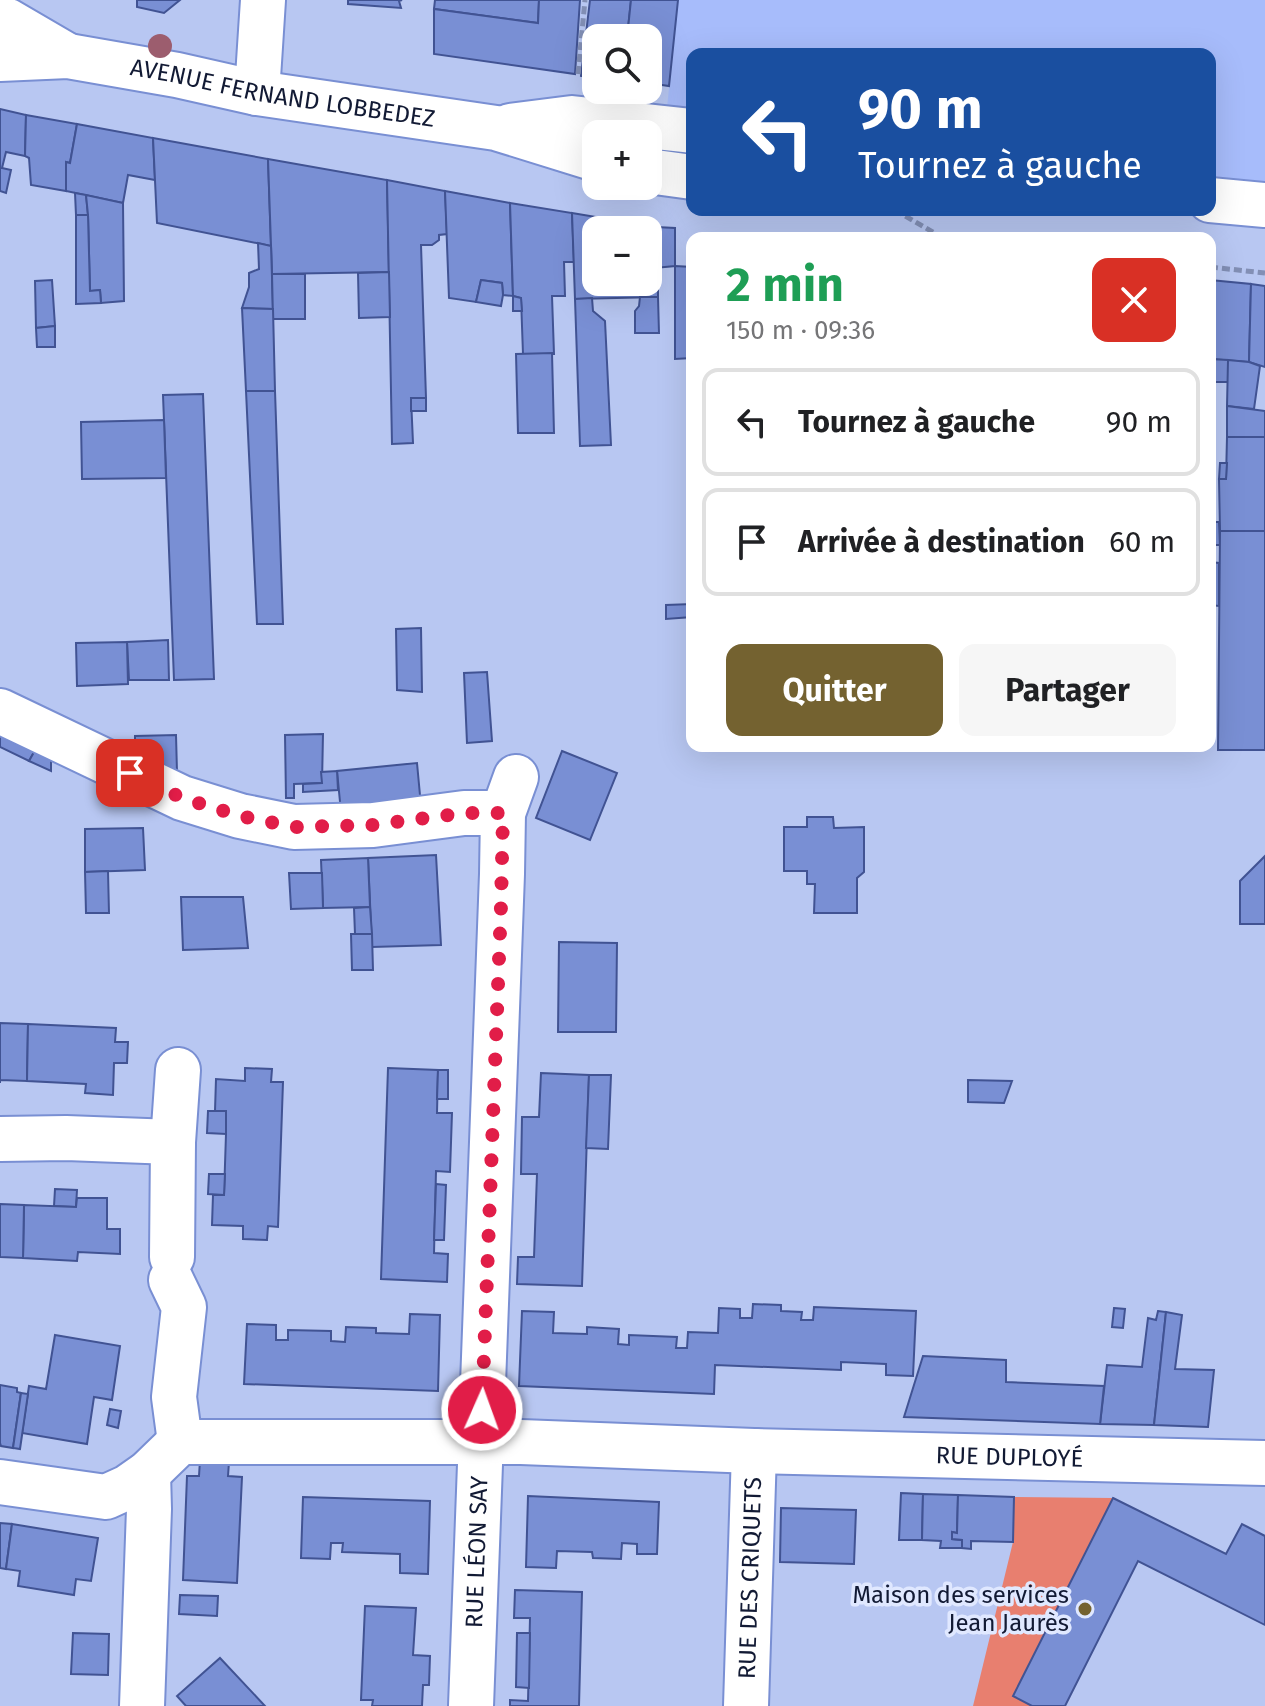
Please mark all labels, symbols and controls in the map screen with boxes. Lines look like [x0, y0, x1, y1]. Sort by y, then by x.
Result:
map controls [582, 24, 662, 296]
button: search [582, 24, 662, 104]
street label: AVENUE FERNAND LOBBEDEZ [128, 53, 437, 133]
text: 90 m [858, 76, 983, 143]
icon: left [726, 80, 830, 184]
button: + [582, 120, 662, 200]
text: Tournez à gauche [858, 144, 1142, 188]
button: − [582, 216, 662, 296]
text: 2 min [726, 256, 844, 314]
button: close [1092, 258, 1176, 342]
text: 150 m · 09:36 [726, 315, 875, 346]
icon: left [730, 400, 774, 444]
text: Tournez à gauche [798, 404, 1035, 440]
text: 90 m [1106, 404, 1172, 440]
icon: arrive [730, 520, 774, 564]
text: Arrivée à destination [798, 524, 1085, 560]
text: 60 m [1109, 524, 1175, 560]
button: Quitter [726, 644, 943, 736]
button: Partager [959, 644, 1176, 736]
pin [96, 739, 164, 807]
icon: arrive [108, 751, 152, 795]
position arrow [440, 1368, 524, 1452]
street label: RUE DUPLOYÉ [935, 1441, 1084, 1473]
street label: RUE LÉON SAY [460, 1475, 494, 1629]
street label: RUE DES CRIQUETS [733, 1476, 767, 1680]
place label: Maison des services Jean Jaurès [852, 1581, 1069, 1637]
marker: Maison des services Jean Jaurès [1076, 1600, 1094, 1618]

